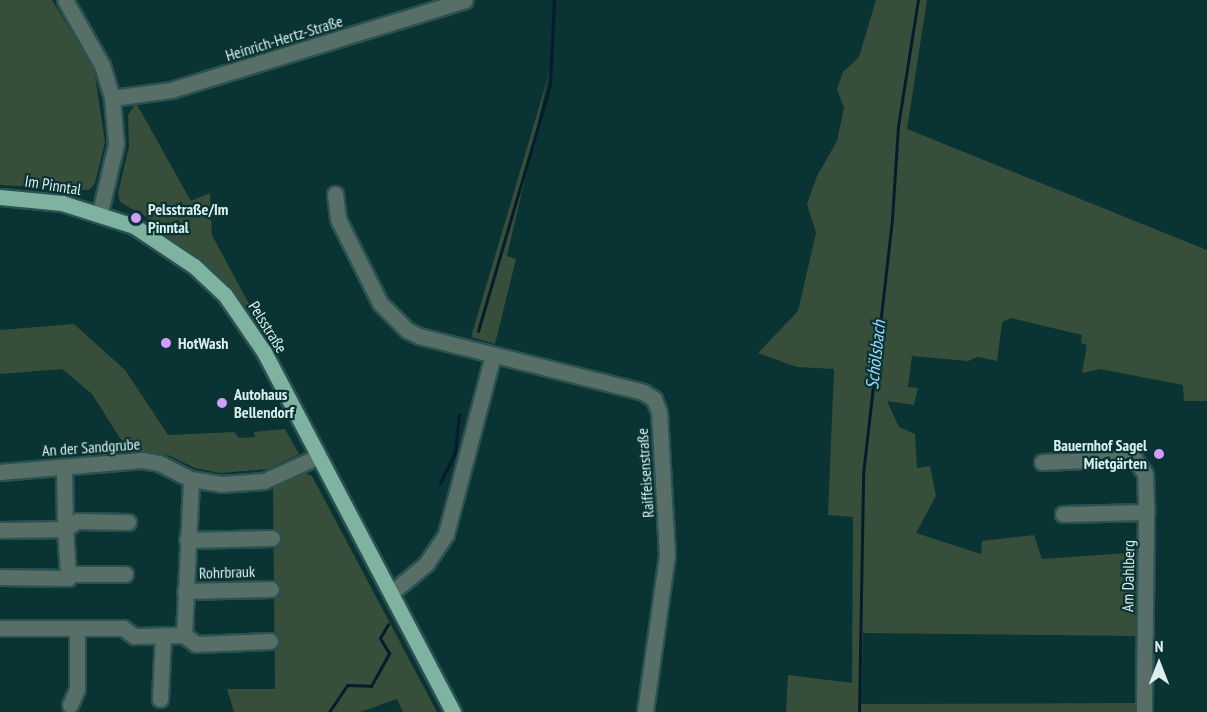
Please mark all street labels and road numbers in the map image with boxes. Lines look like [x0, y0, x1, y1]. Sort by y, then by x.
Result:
street label: Heinrich-Hertz-Straße [223, 11, 345, 65]
street label: Im Pinntal [23, 171, 83, 199]
street label: Pelsstraße [245, 298, 291, 356]
street label: Raiffeisenstraße [632, 428, 658, 518]
street label: An der Sandgrube [41, 434, 141, 460]
street label: Am Dahlberg [1118, 540, 1138, 612]
street label: Rohrbrauk [199, 561, 255, 583]

